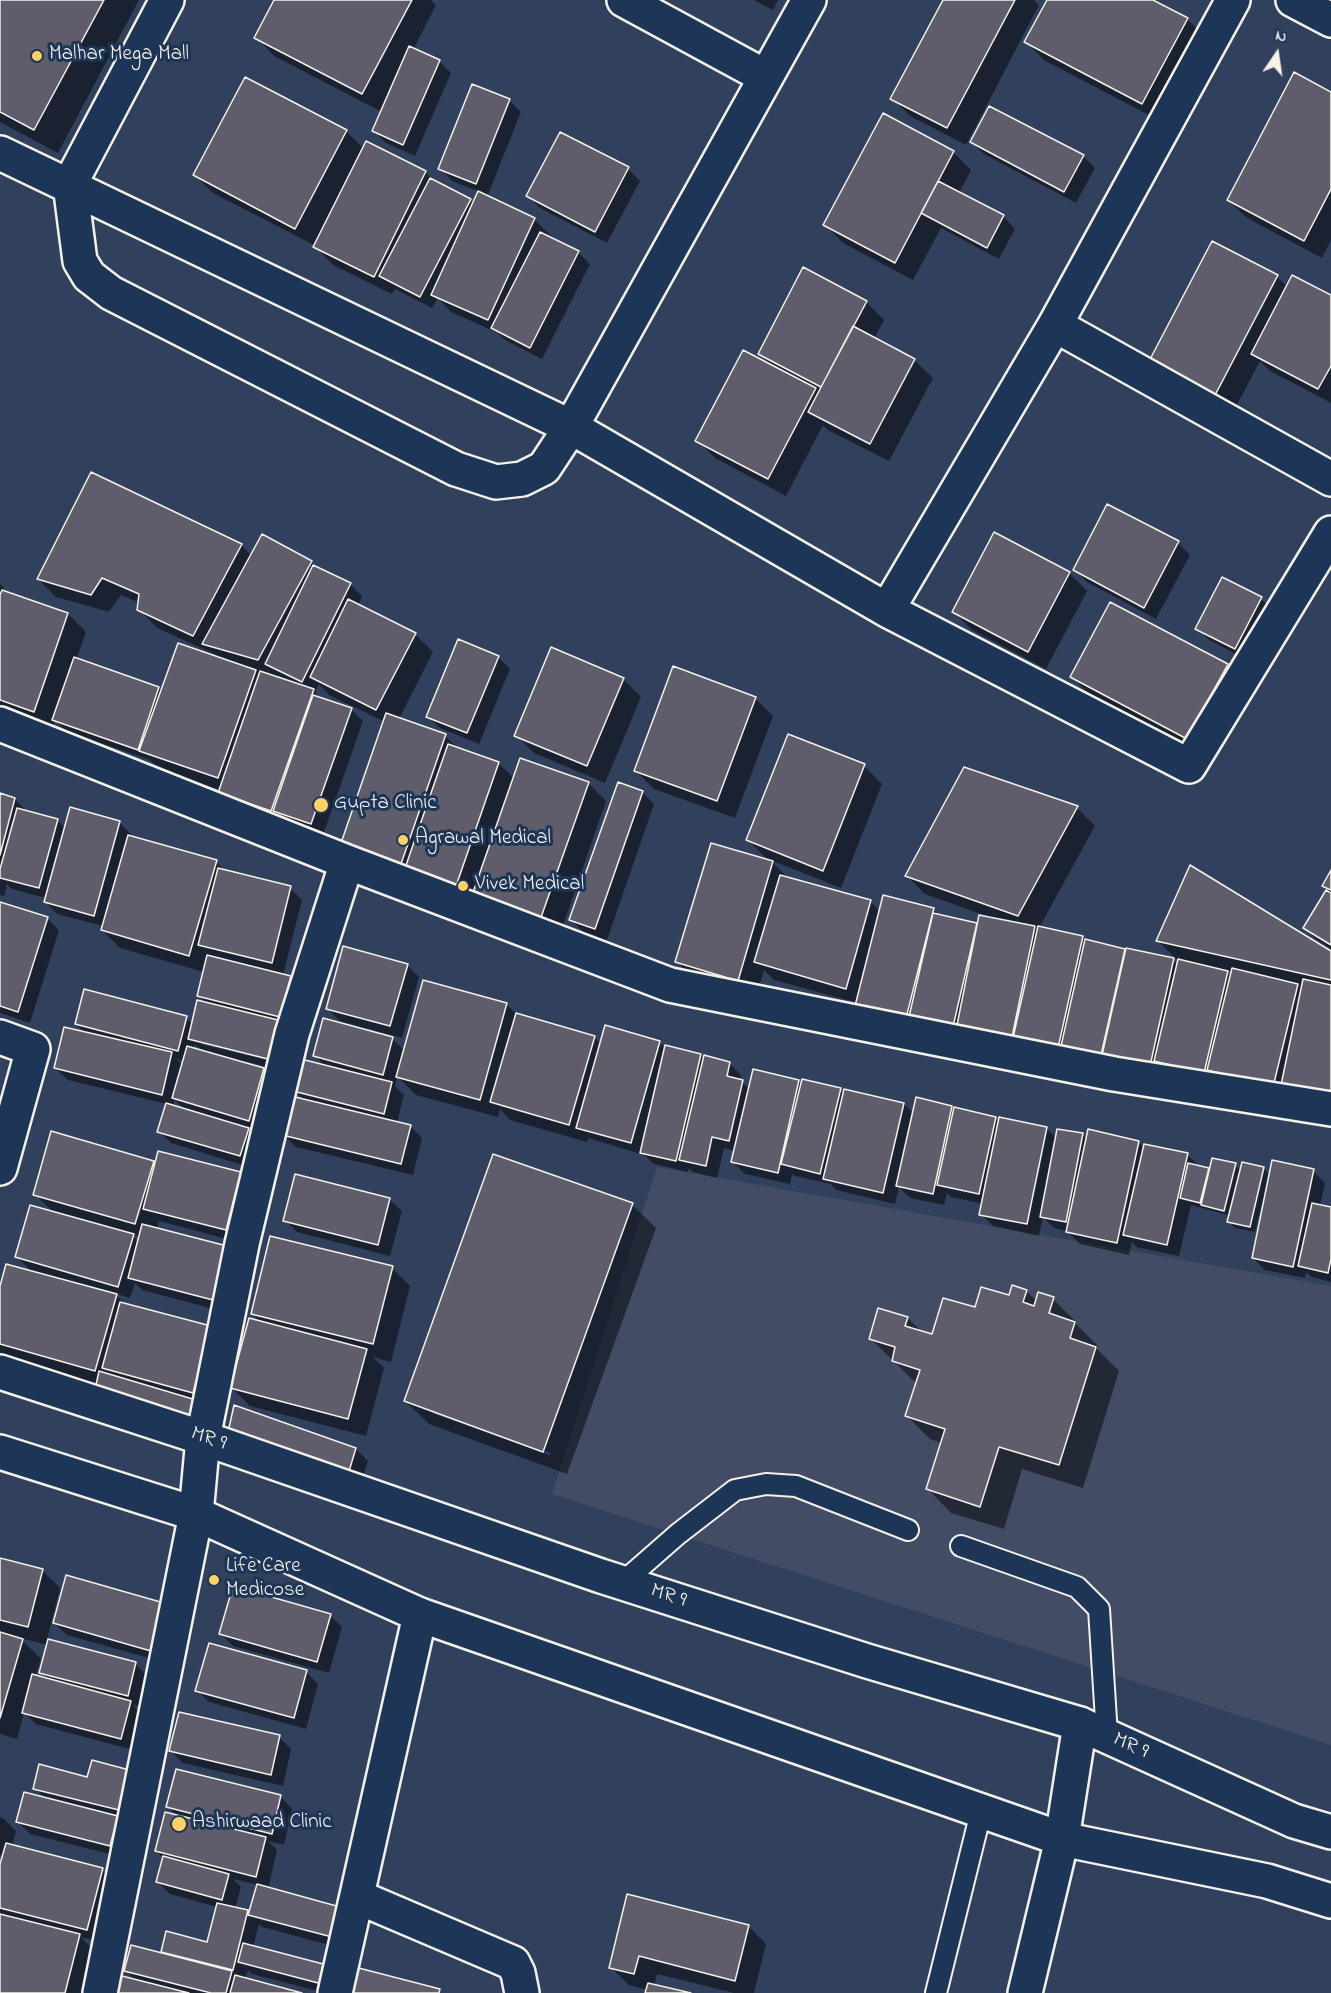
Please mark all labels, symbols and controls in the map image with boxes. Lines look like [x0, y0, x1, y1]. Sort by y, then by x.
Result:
north arrow [1247, 24, 1307, 84]
text: N [1273, 24, 1289, 49]
place label: Malhar Mega Mall [49, 43, 189, 69]
marker: Malhar Mega Mall [30, 49, 44, 63]
place label: Gupta Clinic [334, 792, 436, 818]
marker: Gupta Clinic [312, 796, 330, 814]
place label: Agrawal Medical [415, 827, 551, 853]
marker: Agrawal Medical [396, 833, 410, 847]
place label: Vivek Medical [475, 873, 584, 899]
marker: Vivek Medical [456, 879, 470, 893]
street label: MR 9 [187, 1422, 229, 1458]
place label: Life Care Medicose [226, 1555, 304, 1605]
marker: Life Care Medicose [207, 1573, 221, 1587]
street label: MR 9 [647, 1579, 689, 1615]
street label: MR 9 [1108, 1728, 1152, 1766]
place label: Ashirwaad Clinic [192, 1811, 332, 1837]
marker: Ashirwaad Clinic [170, 1815, 188, 1833]

